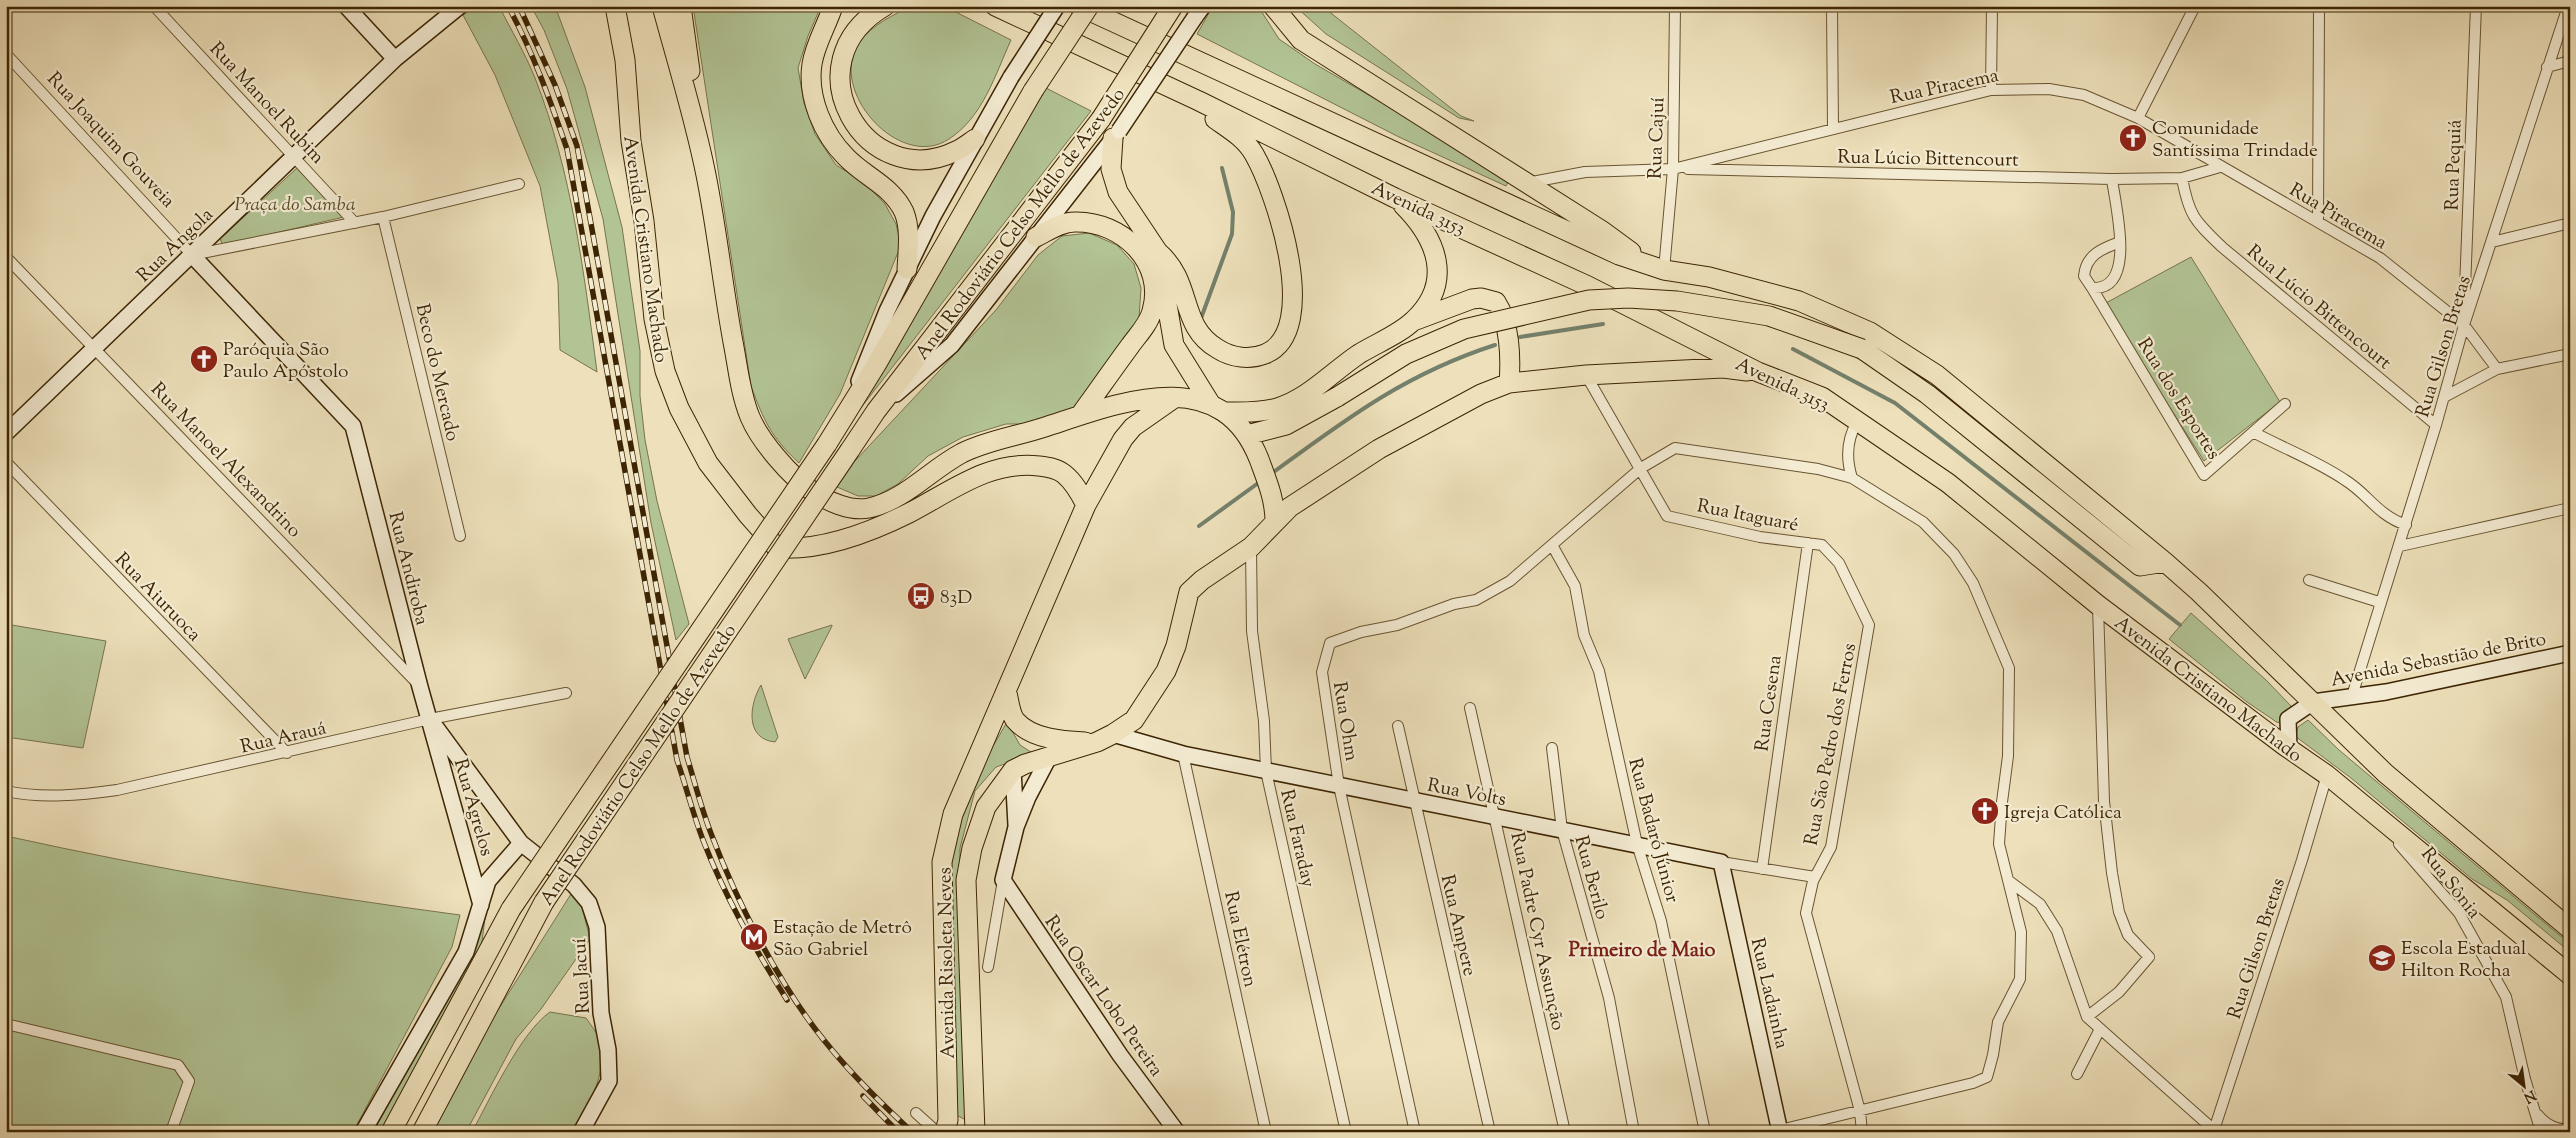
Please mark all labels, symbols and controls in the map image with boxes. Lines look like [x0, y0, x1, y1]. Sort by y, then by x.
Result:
street label: Rua Manoel Rubim [202, 37, 330, 171]
street label: Rua Piracema [1888, 63, 2001, 112]
street label: Rua Joaquim Gouveia [40, 67, 181, 215]
street label: Anel Rodoviário Celso Mello de Azevedo [910, 83, 1132, 366]
street label: Rua Cajuí [1643, 97, 1672, 180]
place label: Comunidade Santíssima Trindade [2152, 116, 2318, 165]
street label: Rua Pequiá [2439, 119, 2470, 211]
church icon: Comunidade Santíssima Trindade [2118, 123, 2148, 153]
street label: Avenida Cristiano Machado [615, 134, 674, 365]
street label: Rua Lúcio Bittencourt [1837, 144, 2019, 175]
street label: Avenida 3153 [1366, 176, 1469, 243]
street label: Rua Piracema [2284, 177, 2392, 257]
park label: Praça do Samba [234, 192, 356, 219]
street label: Rua Angola [132, 202, 220, 289]
street label: Rua Lúcio Bittencourt [2240, 239, 2397, 377]
street label: Rua Gilson Bretas [2410, 273, 2479, 421]
street label: Beco do Mercado [408, 301, 465, 444]
street label: Rua dos Esportes [2130, 333, 2226, 465]
place label: Paróquia São Paulo Apóstolo [223, 337, 348, 386]
church icon: Paróquia São Paulo Apóstolo [189, 344, 219, 374]
street label: Avenida 3153 [1730, 352, 1833, 419]
street label: Rua Manoel Alexandrino [144, 377, 307, 544]
street label: Rua Itaguaré [1695, 493, 1801, 540]
street label: Rua Andiroba [380, 509, 435, 628]
street label: Rua Aiuruoca [108, 547, 207, 648]
bus stop icon: 83D [906, 581, 936, 611]
place label: 83D [940, 585, 972, 612]
street label: Avenida Cristiano Machado [2108, 610, 2307, 770]
street label: Anel Rodoviário Celso Mello de Azevedo [534, 619, 744, 912]
street label: Avenida Sebastião de Brito [2328, 626, 2548, 695]
street label: Rua São Pedro dos Ferros [1799, 641, 1864, 848]
street label: Rua Cesena [1749, 653, 1790, 753]
street label: Rua Ohm [1325, 680, 1364, 763]
street label: Rua Arauá [238, 715, 329, 761]
street label: Rua Badaró Júnior [1620, 755, 1685, 906]
street label: Rua Agrelos [446, 756, 499, 859]
street label: Rua Volts [1425, 773, 1508, 814]
street label: Rua Faraday [1272, 787, 1321, 891]
church icon: Igreja Católica [1970, 796, 2000, 826]
place label: Igreja Católica [2004, 800, 2122, 827]
street label: Rua Padre Cyr Assunção [1502, 830, 1571, 1033]
street label: Rua Berilo [1566, 833, 1615, 923]
street label: Rua Sônia [2414, 842, 2487, 925]
street label: Avenida Risoleta Neves [932, 867, 963, 1059]
street label: Rua Ampere [1433, 872, 1482, 979]
street label: Rua Gilson Bretas [2222, 875, 2293, 1023]
street label: Rua Elétron [1216, 889, 1263, 990]
street label: Rua Oscar Lobo Pereira [1037, 910, 1169, 1083]
place label: Estação de Metrô São Gabriel [773, 915, 912, 964]
metro station icon: Estação de Metrô São Gabriel [739, 922, 769, 952]
street label: Rua Ladainha [1743, 936, 1794, 1052]
place label: Escola Estadual Hilton Rocha [2401, 936, 2526, 985]
street label: Rua Jacuí [567, 937, 598, 1014]
district label: Primeiro de Maio [1569, 937, 1716, 966]
school or university icon: Escola Estadual Hilton Rocha [2367, 943, 2397, 973]
north arrow [2498, 1060, 2548, 1110]
text: N [2520, 1084, 2539, 1107]

